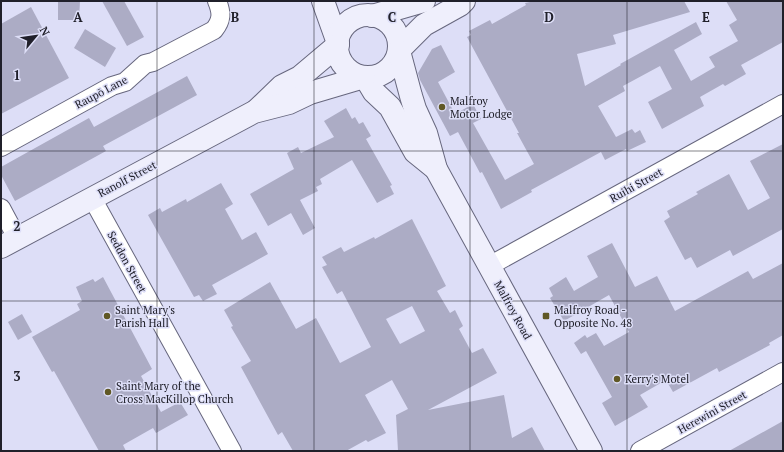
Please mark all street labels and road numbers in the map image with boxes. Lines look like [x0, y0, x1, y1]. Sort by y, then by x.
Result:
street label: Raupō Lane [72, 72, 130, 112]
street label: Ranolf Street [95, 158, 159, 200]
street label: Ruihi Street [607, 165, 665, 205]
street label: Seddon Street [104, 229, 150, 295]
street label: Malfroy Road [491, 278, 535, 342]
street label: Herewini Street [675, 387, 749, 437]

